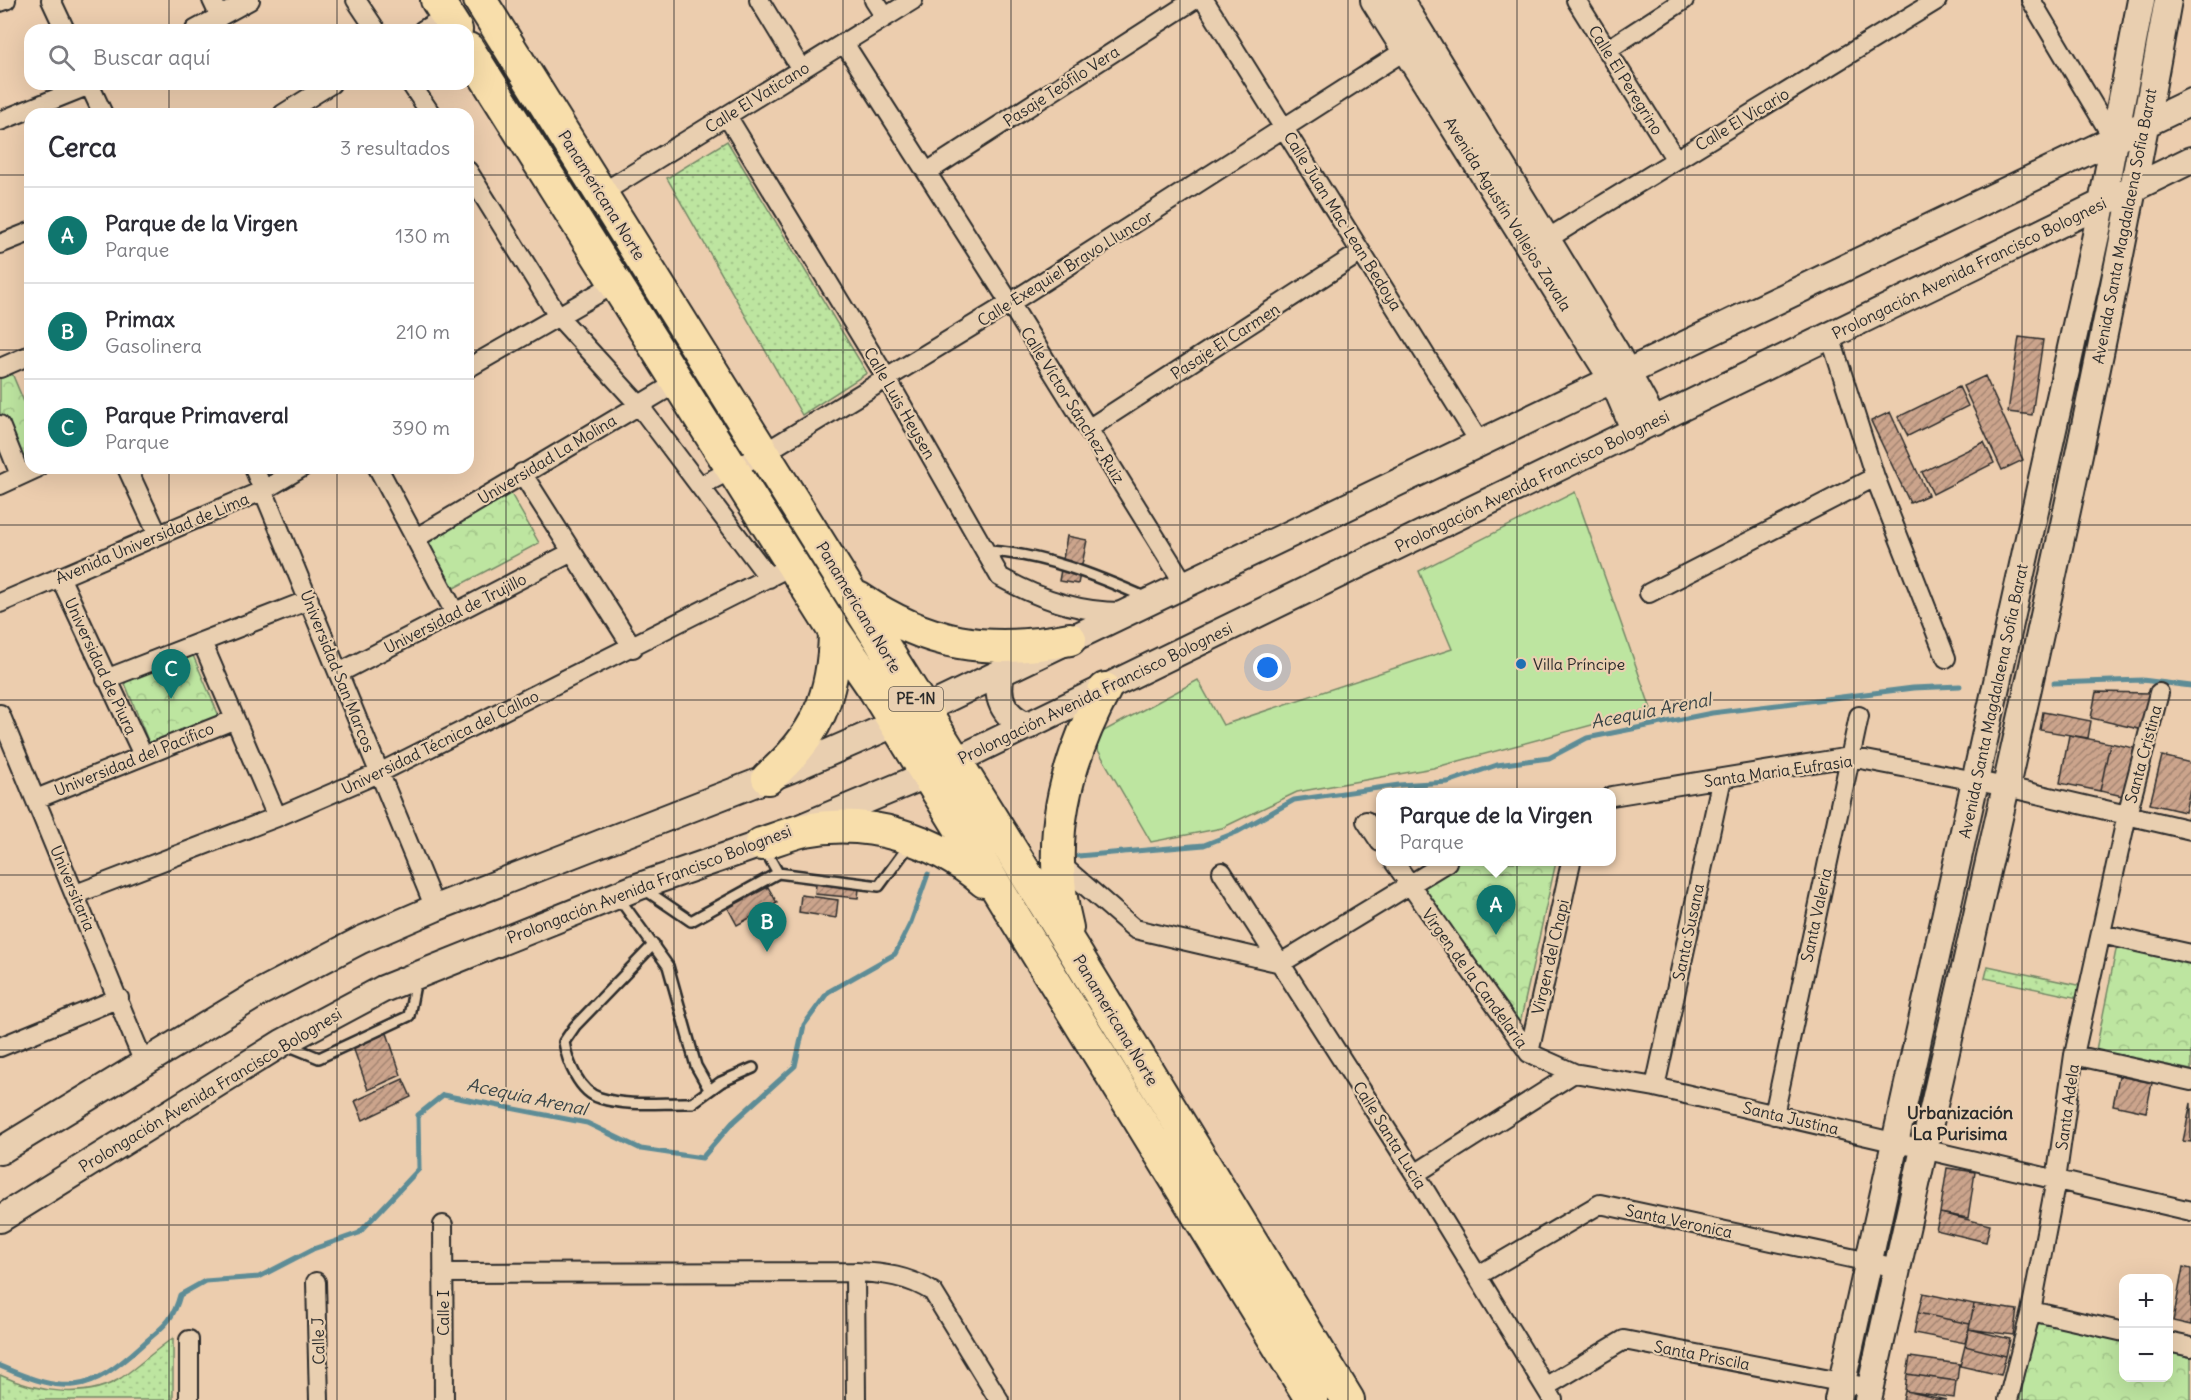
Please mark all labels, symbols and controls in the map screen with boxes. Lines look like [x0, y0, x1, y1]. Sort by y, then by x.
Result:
street label: Calle El Peregrino [1584, 21, 1668, 139]
search box [24, 24, 474, 90]
icon: search [45, 41, 78, 74]
street label: Pasaje Teófilo Vera [999, 41, 1123, 131]
text: Buscar aquí [93, 43, 210, 71]
street label: Calle El Vaticano [701, 57, 813, 137]
street label: Calle El Vicario [1692, 83, 1792, 155]
street label: Avenida Santa Magdalaena Sofia Barat [2087, 86, 2161, 365]
street label: Avenida Agustín Vallejos Zavala [1440, 113, 1576, 315]
street label: Panamericana Norte [554, 126, 650, 264]
street label: Calle Juan Mac Lean Bedoya [1280, 128, 1406, 314]
text: Cerca [48, 131, 117, 164]
text: 3 resultados [340, 135, 450, 160]
street label: Prolongación Avenida Francisco Bolognesi [1828, 193, 2110, 343]
street label: Calle Exequiel Bravo Lluncor [974, 205, 1157, 330]
text: Parque de la Virgen [105, 209, 298, 237]
text: A [61, 223, 74, 248]
text: 130 m [395, 223, 450, 248]
text: Parque [105, 237, 169, 262]
street label: Pasaje El Carmen [1167, 298, 1283, 384]
text: Primax [105, 305, 175, 333]
text: B [61, 319, 74, 344]
text: 210 m [396, 319, 450, 344]
street label: Calle Víctor Sánchez Ruiz [1017, 323, 1130, 487]
text: Gasolinera [105, 333, 202, 358]
street label: Calle Luis Heysen [860, 343, 940, 463]
text: Parque Primaveral [105, 401, 289, 429]
street label: Prolongación Avenida Francisco Bolognesi [1391, 406, 1673, 556]
street label: Universidad La Molina [474, 410, 620, 508]
text: C [61, 415, 74, 440]
text: 390 m [392, 415, 450, 440]
text: Parque [105, 429, 169, 454]
street label: Avenida Universidad de Lima [52, 488, 252, 588]
street label: Panamericana Norte [812, 538, 906, 676]
street label: Avenida Santa Magdalaena Sofia Barat [1954, 561, 2032, 840]
street label: Universidad de Trujillo [380, 568, 530, 658]
street label: Universidad San Marcos [296, 587, 380, 755]
street label: Universidad de Piura [60, 594, 142, 738]
street label: Prolongación Avenida Francisco Bolognesi [954, 618, 1236, 768]
pin: C [152, 650, 190, 699]
your location [1253, 653, 1282, 682]
place label: Villa Príncipe [1533, 654, 1625, 674]
marker: Villa Príncipe [1514, 657, 1528, 671]
street label: Universidad Técnica del Callao [338, 685, 542, 799]
road number: PE-1N [889, 687, 943, 711]
water label: Acequia Arenal [1589, 687, 1716, 733]
street label: Santa Cristina [2120, 703, 2166, 805]
street label: Universidad del Pacífico [51, 718, 217, 800]
street label: Santa Maria Eufrasia [1702, 751, 1854, 791]
popup [1376, 788, 1616, 866]
text: Parque de la Virgen [1400, 801, 1592, 829]
street label: Prolongación Avenida Francisco Bolognesi [504, 821, 794, 947]
text: Parque [1400, 829, 1464, 854]
street label: Universitaria [46, 842, 100, 934]
street label: Santa Valeria [1796, 866, 1836, 964]
street label: Santa Susana [1668, 882, 1708, 982]
pin: A [1476, 886, 1516, 935]
street label: Virgen del Chapi [1527, 897, 1573, 1017]
pin: B [748, 902, 786, 952]
street label: Virgen de la Candelaria [1418, 904, 1532, 1052]
street label: Panamericana Norte [1069, 951, 1163, 1089]
street label: Prolongación Avenida Francisco Bolognesi [75, 1003, 345, 1177]
street label: Santa Adela [2051, 1063, 2083, 1151]
water label: Acequia Arenal [465, 1073, 592, 1121]
street label: Calle Santa Lucia [1349, 1077, 1431, 1193]
street label: Santa Justina [1741, 1097, 1841, 1139]
district label: Urbanización La Purisima [1907, 1101, 2014, 1145]
street label: Santa Veronica [1624, 1200, 1734, 1242]
map controls [2119, 1274, 2173, 1382]
button: + [2119, 1274, 2173, 1328]
street label: Calle I [433, 1290, 453, 1336]
street label: Calle J [307, 1317, 329, 1365]
button: − [2119, 1328, 2173, 1382]
street label: Santa Priscila [1653, 1336, 1751, 1374]

